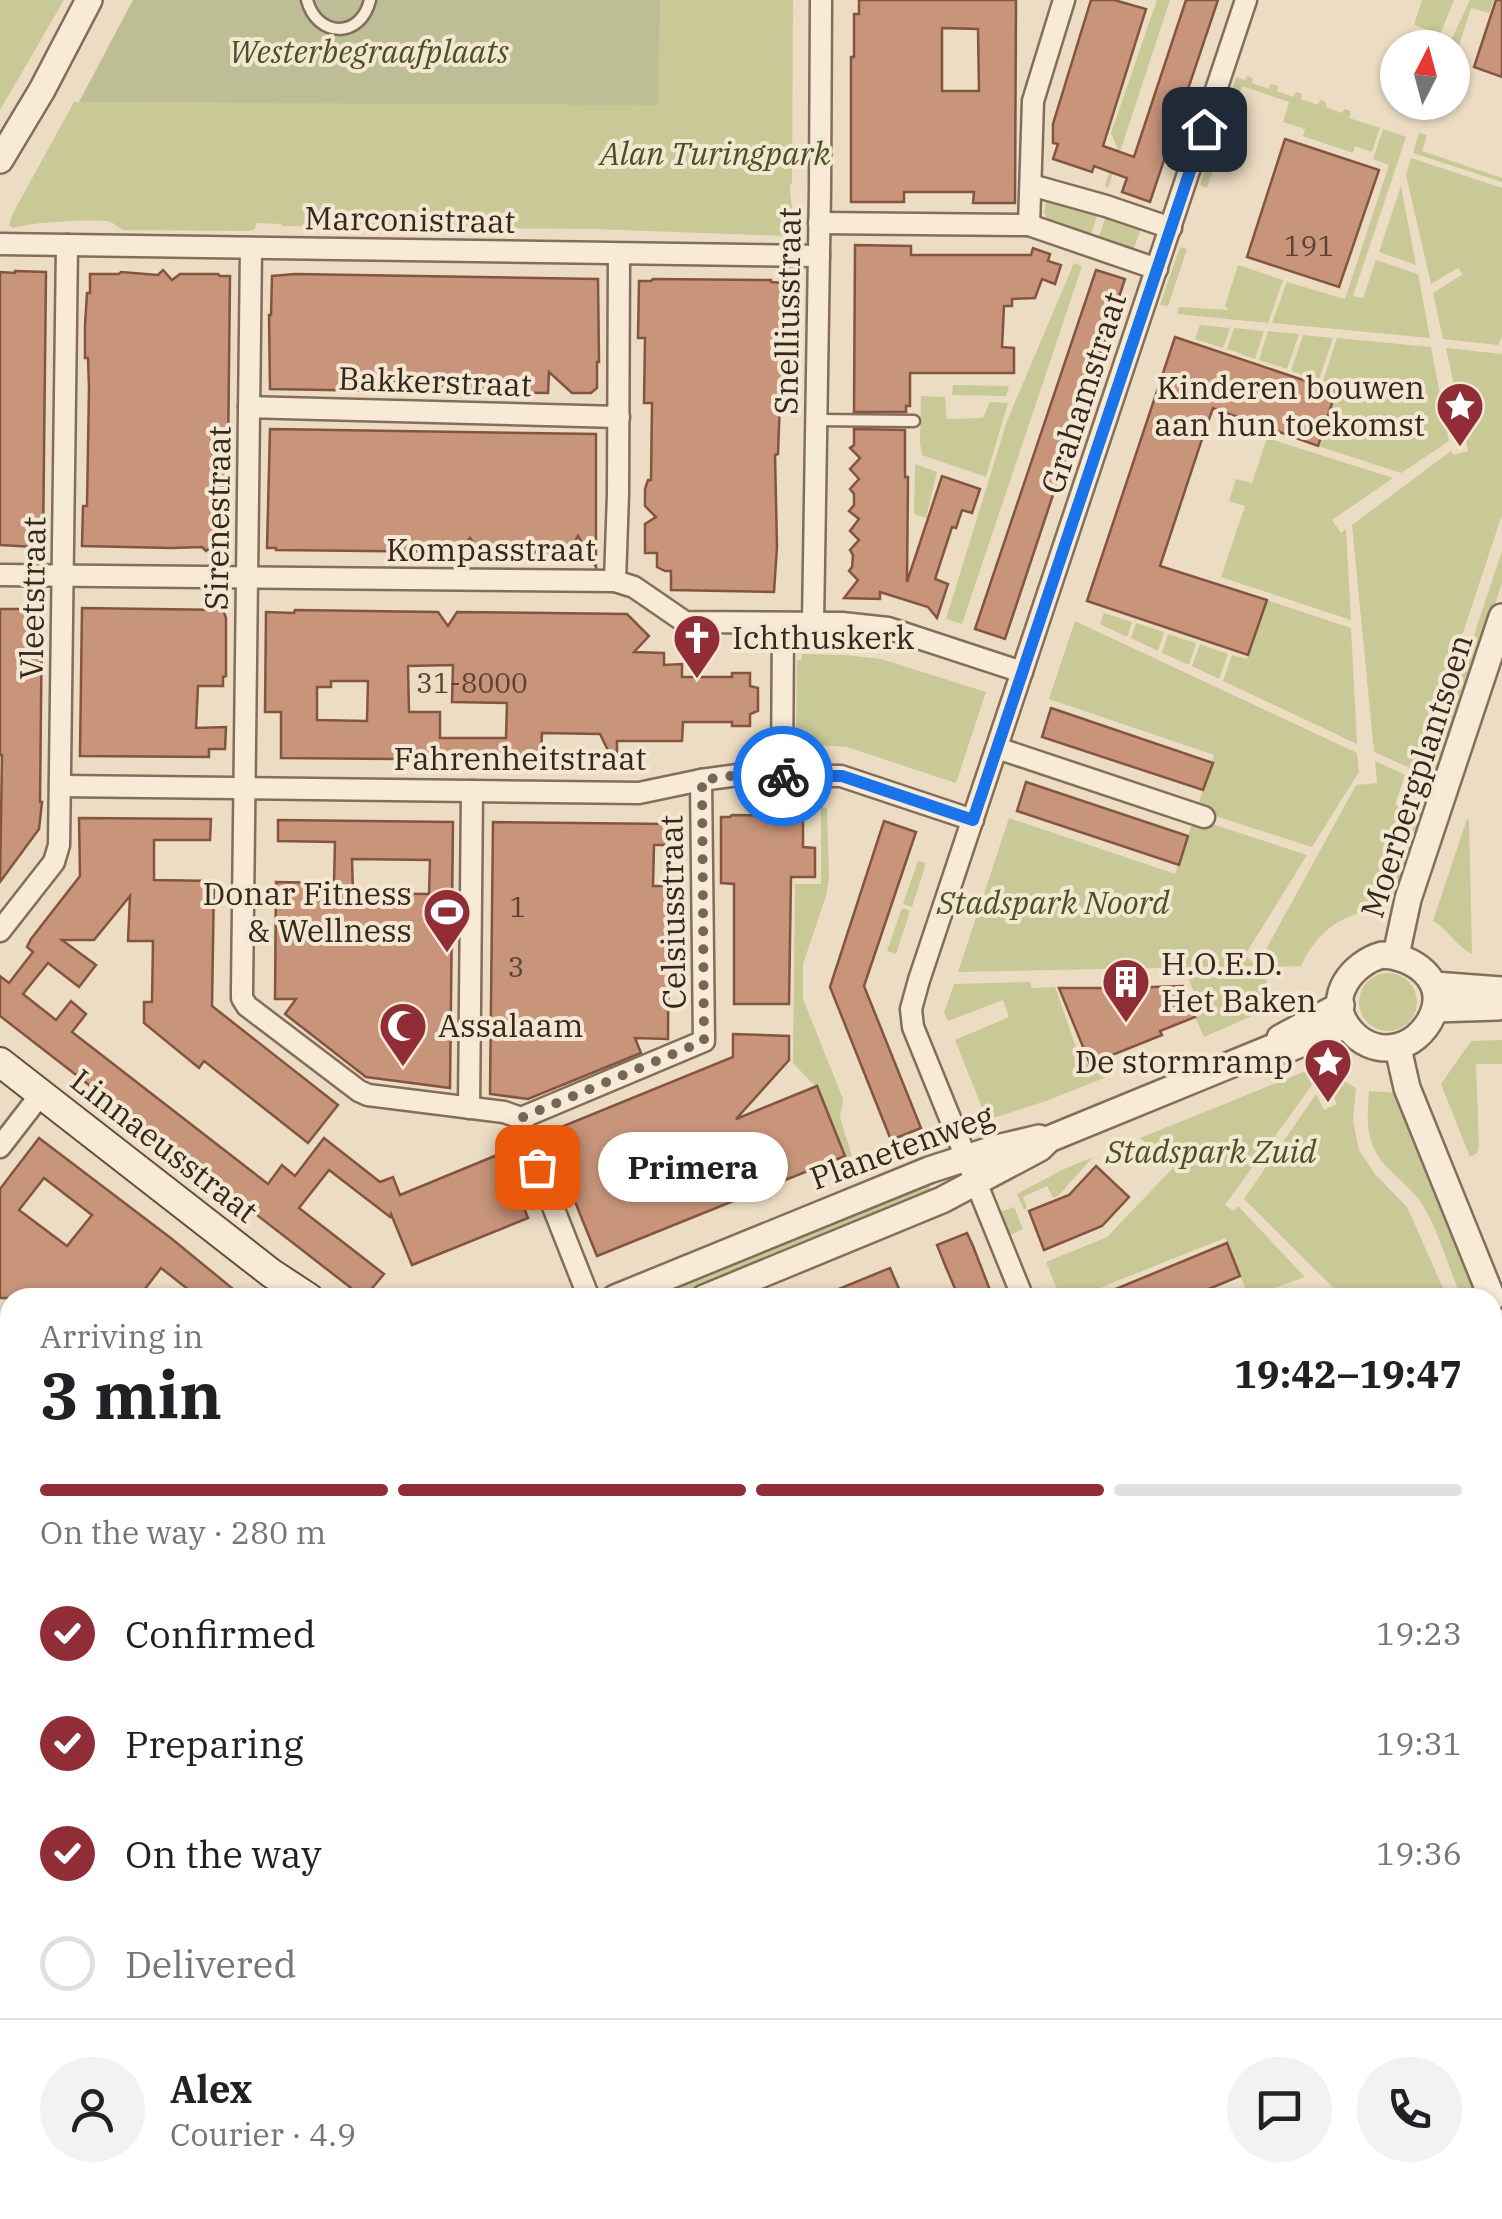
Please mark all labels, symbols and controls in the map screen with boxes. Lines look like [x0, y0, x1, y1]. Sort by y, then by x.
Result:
park label: Westerbegraafplaats [229, 30, 509, 72]
north arrow [1380, 30, 1470, 120]
map controls [1380, 30, 1470, 120]
pin [1162, 87, 1247, 172]
icon: home [1177, 102, 1232, 157]
park label: Alan Turingpark [598, 132, 830, 174]
street label: Marconistraat [304, 196, 516, 242]
street label: Snelliusstraat [764, 207, 810, 415]
house number: 191 [1284, 227, 1334, 264]
street label: Grahamstraat [1031, 287, 1135, 499]
street label: Bakkerstraat [337, 357, 533, 405]
place label: Kinderen bouwen aan hun toekomst [1154, 366, 1425, 445]
place icon: Kinderen bouwen aan hun toekomst [1434, 380, 1486, 448]
street label: Sirenestraat [194, 425, 240, 611]
street label: Vleetstraat [10, 516, 54, 680]
street label: Kompasstraat [386, 528, 596, 570]
church icon: Ichthuskerk [671, 612, 723, 680]
place label: Ichthuskerk [732, 616, 915, 658]
street label: Moerbergplantsoen [1350, 629, 1482, 923]
house number: 31-8000 [416, 664, 528, 701]
courier [733, 726, 833, 826]
street label: Fahrenheitstraat [393, 737, 647, 779]
icon: bike [756, 749, 811, 804]
street label: Celsiusstraat [649, 814, 695, 1010]
place label: Donar Fitness & Wellness [203, 872, 412, 951]
park label: Stadspark Noord [936, 881, 1170, 923]
sports icon: Donar Fitness & Wellness [421, 886, 473, 954]
house number: 1 [510, 888, 526, 925]
place label: H.O.E.D. Het Baken [1161, 942, 1317, 1021]
house number: 3 [508, 948, 524, 985]
building icon: H.O.E.D. Het Baken [1100, 956, 1152, 1024]
mosque icon: Assalaam [377, 1000, 429, 1068]
place label: Assalaam [438, 1004, 584, 1046]
place icon: De stormramp [1302, 1036, 1354, 1104]
place label: De stormramp [1075, 1040, 1293, 1082]
street label: Linnaeusstraat [62, 1059, 267, 1232]
street label: Planetenweg [804, 1093, 999, 1199]
pin [495, 1125, 580, 1210]
park label: Stadspark Zuid [1105, 1130, 1317, 1172]
callout: Primera [597, 1132, 787, 1202]
icon: bag [510, 1140, 565, 1195]
text: Primera [627, 1146, 759, 1188]
text: Arriving in [40, 1315, 203, 1357]
text: 19:42–19:47 [1234, 1349, 1462, 1398]
text: 3 min [40, 1352, 222, 1437]
text: On the way · 280 m [40, 1511, 326, 1553]
icon: check [40, 1606, 95, 1661]
text: Confirmed [125, 1609, 316, 1658]
text: 19:23 [1376, 1612, 1462, 1654]
icon: check [40, 1716, 95, 1771]
text: Preparing [125, 1719, 304, 1768]
text: 19:31 [1376, 1722, 1462, 1764]
icon: check [40, 1826, 95, 1881]
text: On the way [125, 1829, 322, 1878]
text: 19:36 [1376, 1832, 1462, 1874]
text: Delivered [125, 1939, 297, 1988]
button: person [40, 2057, 145, 2162]
button: chat [1227, 2057, 1332, 2162]
button: phone [1357, 2057, 1462, 2162]
text: Alex [170, 2064, 252, 2113]
text: Courier · 4.9 [170, 2113, 356, 2155]

